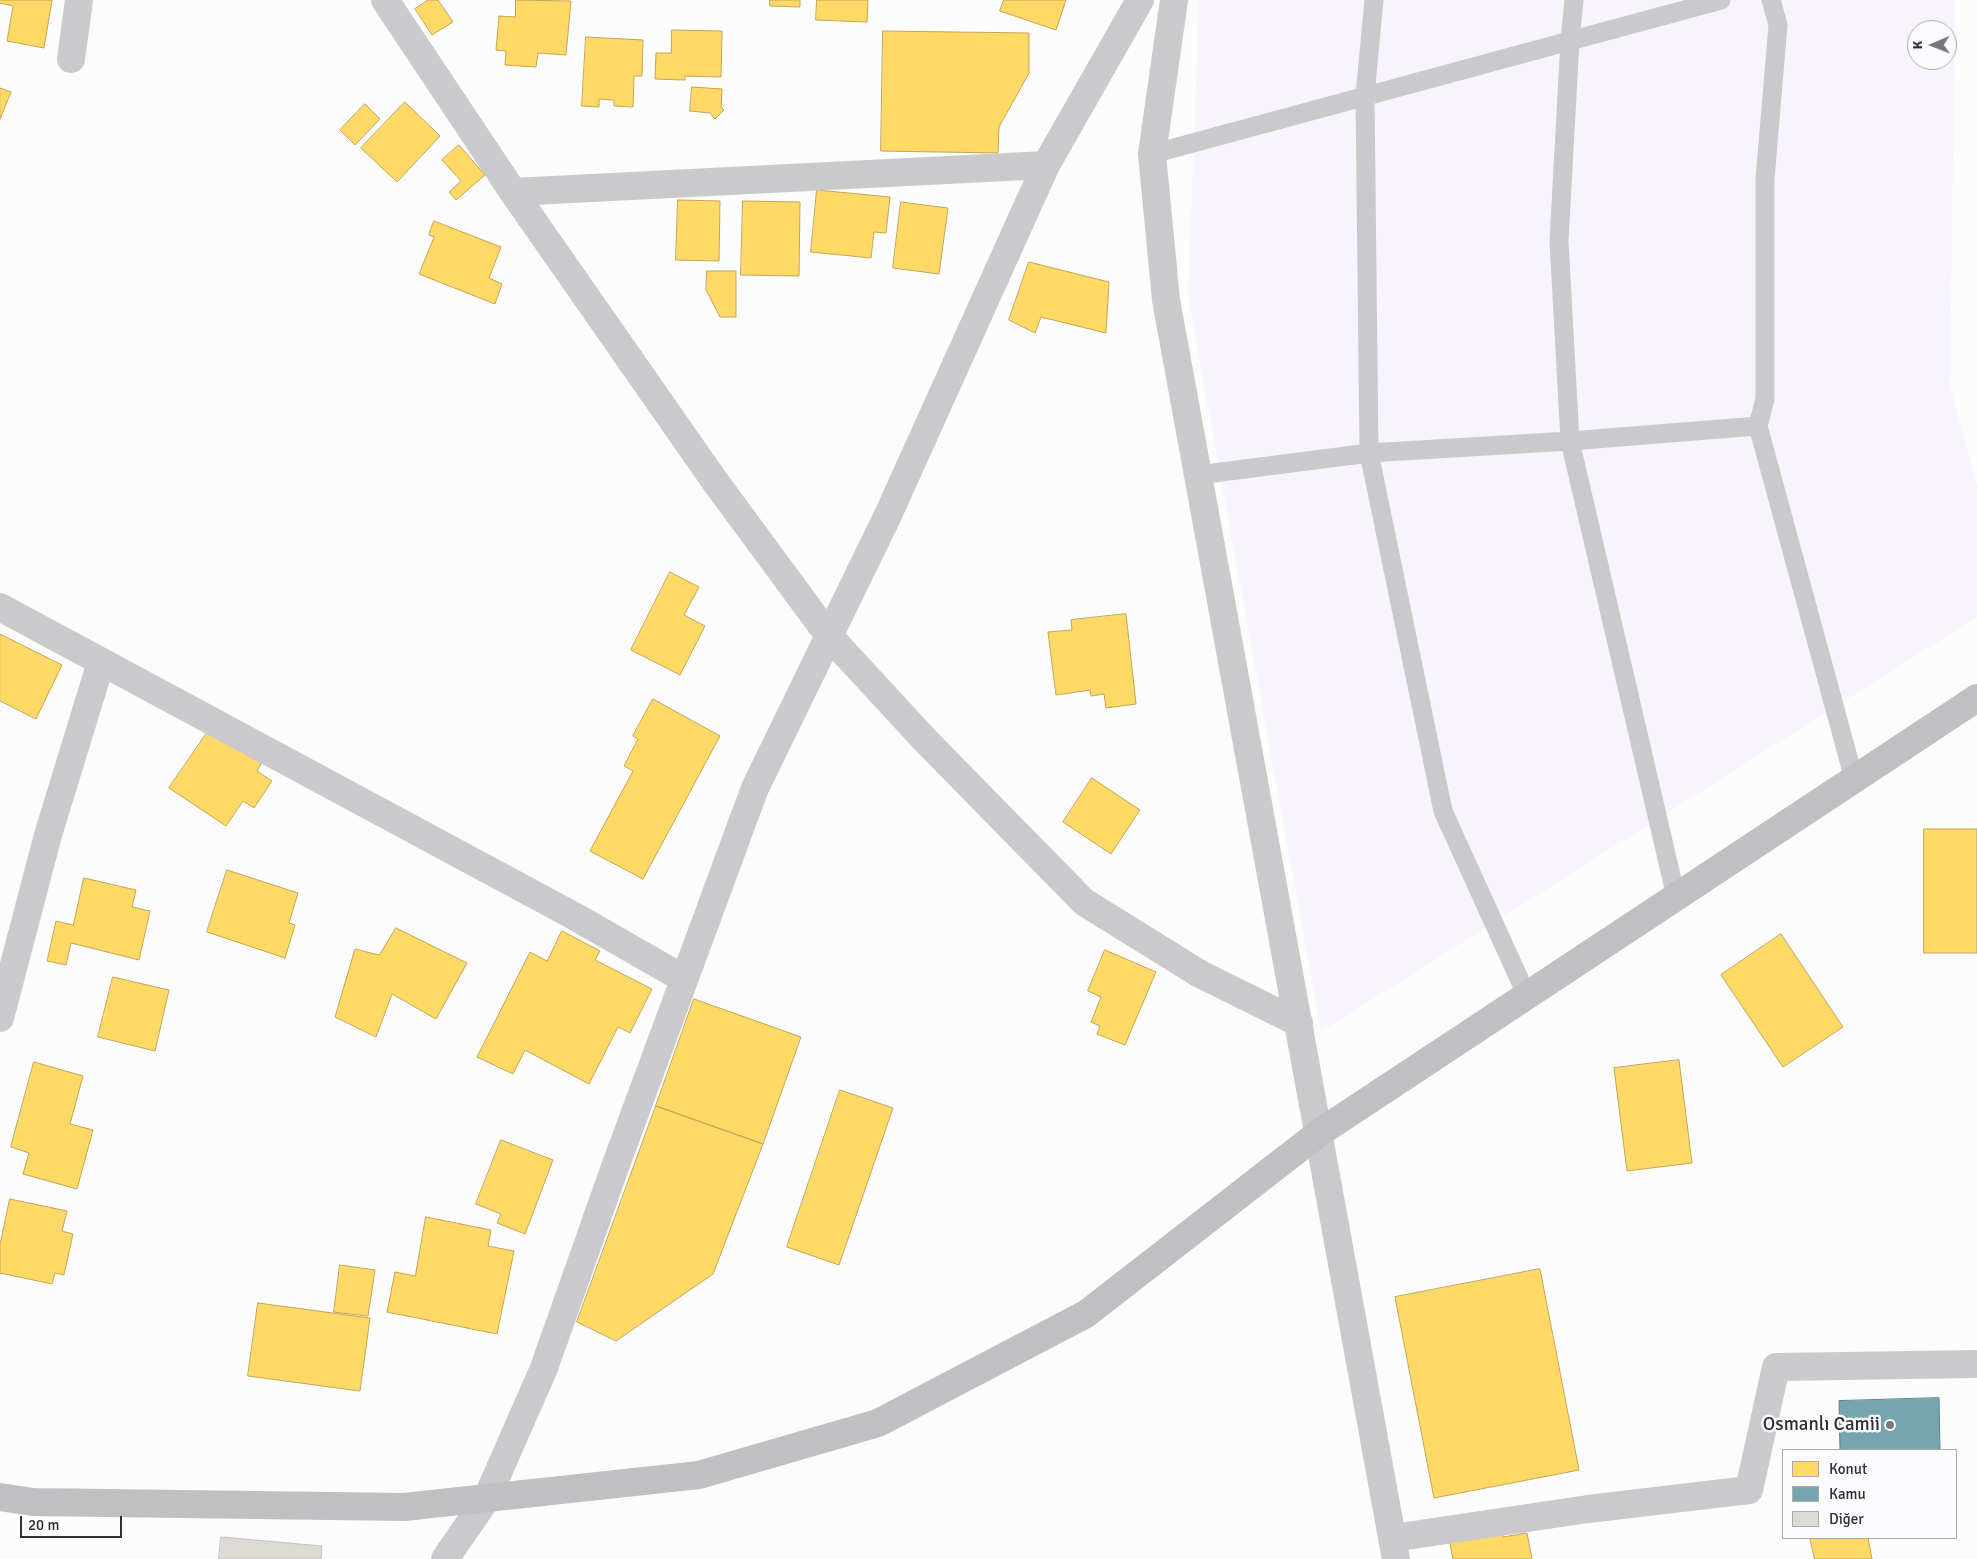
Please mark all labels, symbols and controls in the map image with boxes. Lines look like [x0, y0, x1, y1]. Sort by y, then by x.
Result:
north arrow [1907, 20, 1957, 70]
text: K [1909, 41, 1926, 50]
place label: Osmanlı Camii [1763, 1414, 1880, 1436]
marker: Osmanlı Camii [1884, 1419, 1896, 1431]
legend [1782, 1449, 1957, 1539]
text: Konut [1829, 1460, 1867, 1478]
text: Kamu [1829, 1485, 1866, 1503]
scale bar [22, 1506, 125, 1538]
text: Diğer [1829, 1510, 1864, 1528]
text: 20 m [28, 1516, 59, 1534]

